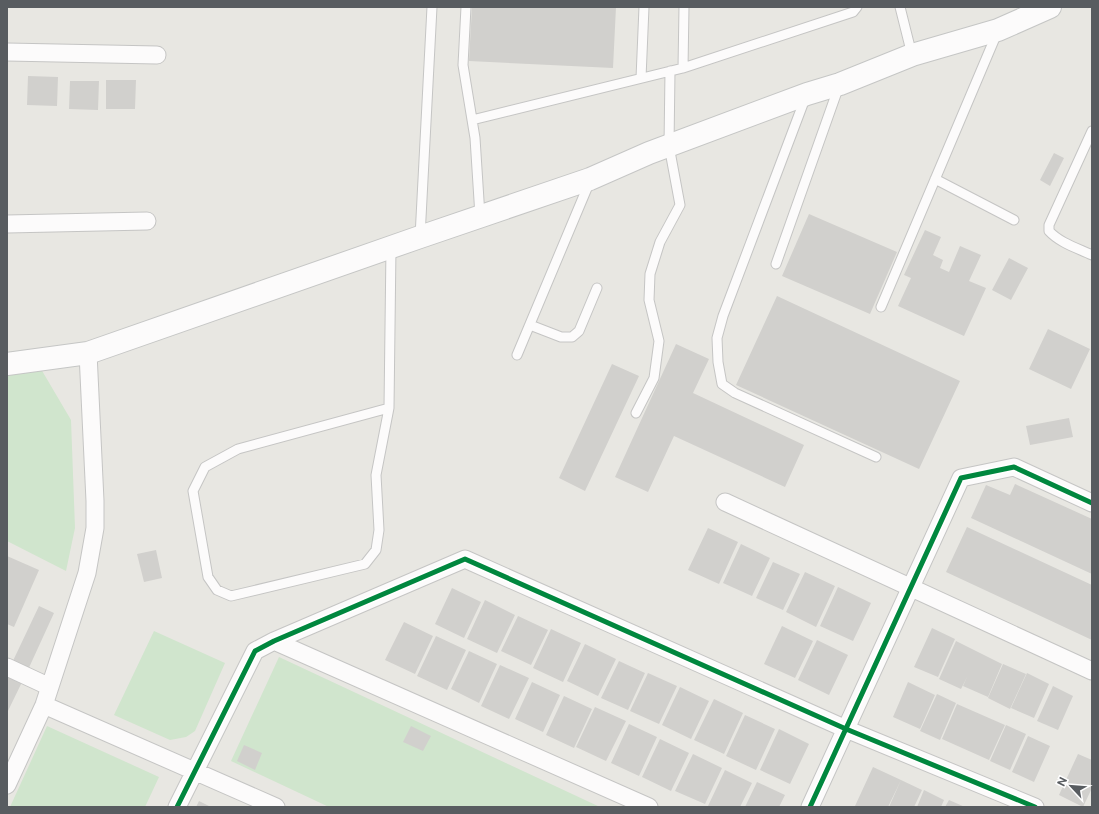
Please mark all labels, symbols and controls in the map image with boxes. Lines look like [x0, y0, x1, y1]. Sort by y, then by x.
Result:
north arrow [1051, 766, 1091, 806]
text: N [1055, 775, 1069, 788]

